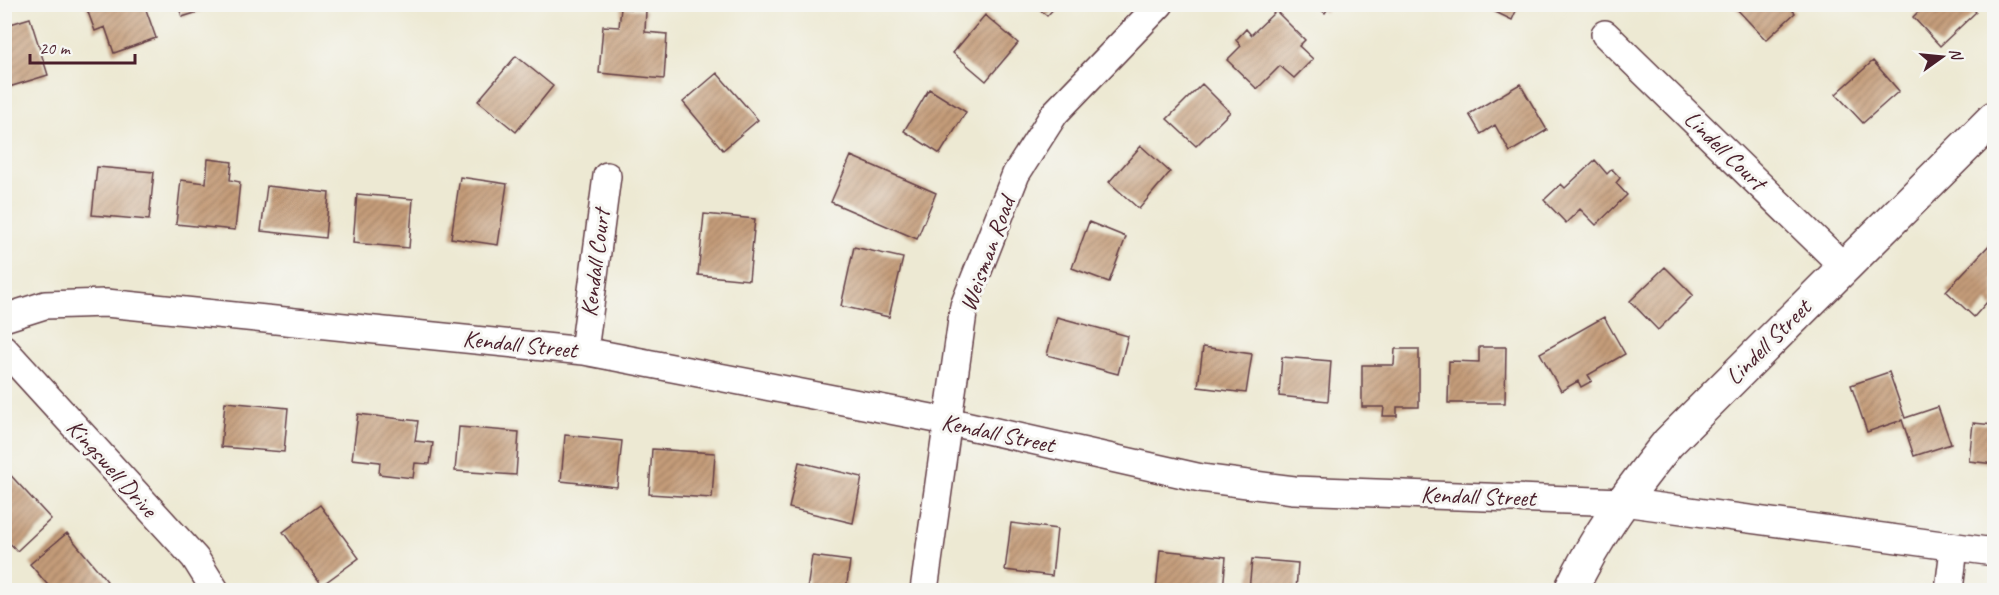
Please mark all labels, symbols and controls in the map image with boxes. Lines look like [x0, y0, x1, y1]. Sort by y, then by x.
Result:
scale bar [30, 27, 135, 65]
north arrow [1912, 27, 1972, 87]
text: 20 m [39, 37, 72, 59]
text: N [1945, 46, 1967, 64]
street label: Lindell Court [1678, 104, 1774, 198]
street label: Weisman Road [953, 189, 1023, 315]
street label: Kendall Court [574, 205, 617, 318]
street label: Lindell Street [1719, 292, 1818, 391]
street label: Kendall Street [462, 323, 580, 365]
street label: Kendall Street [939, 406, 1059, 460]
street label: Kingswell Drive [60, 413, 165, 525]
street label: Kendall Street [1420, 479, 1538, 513]

